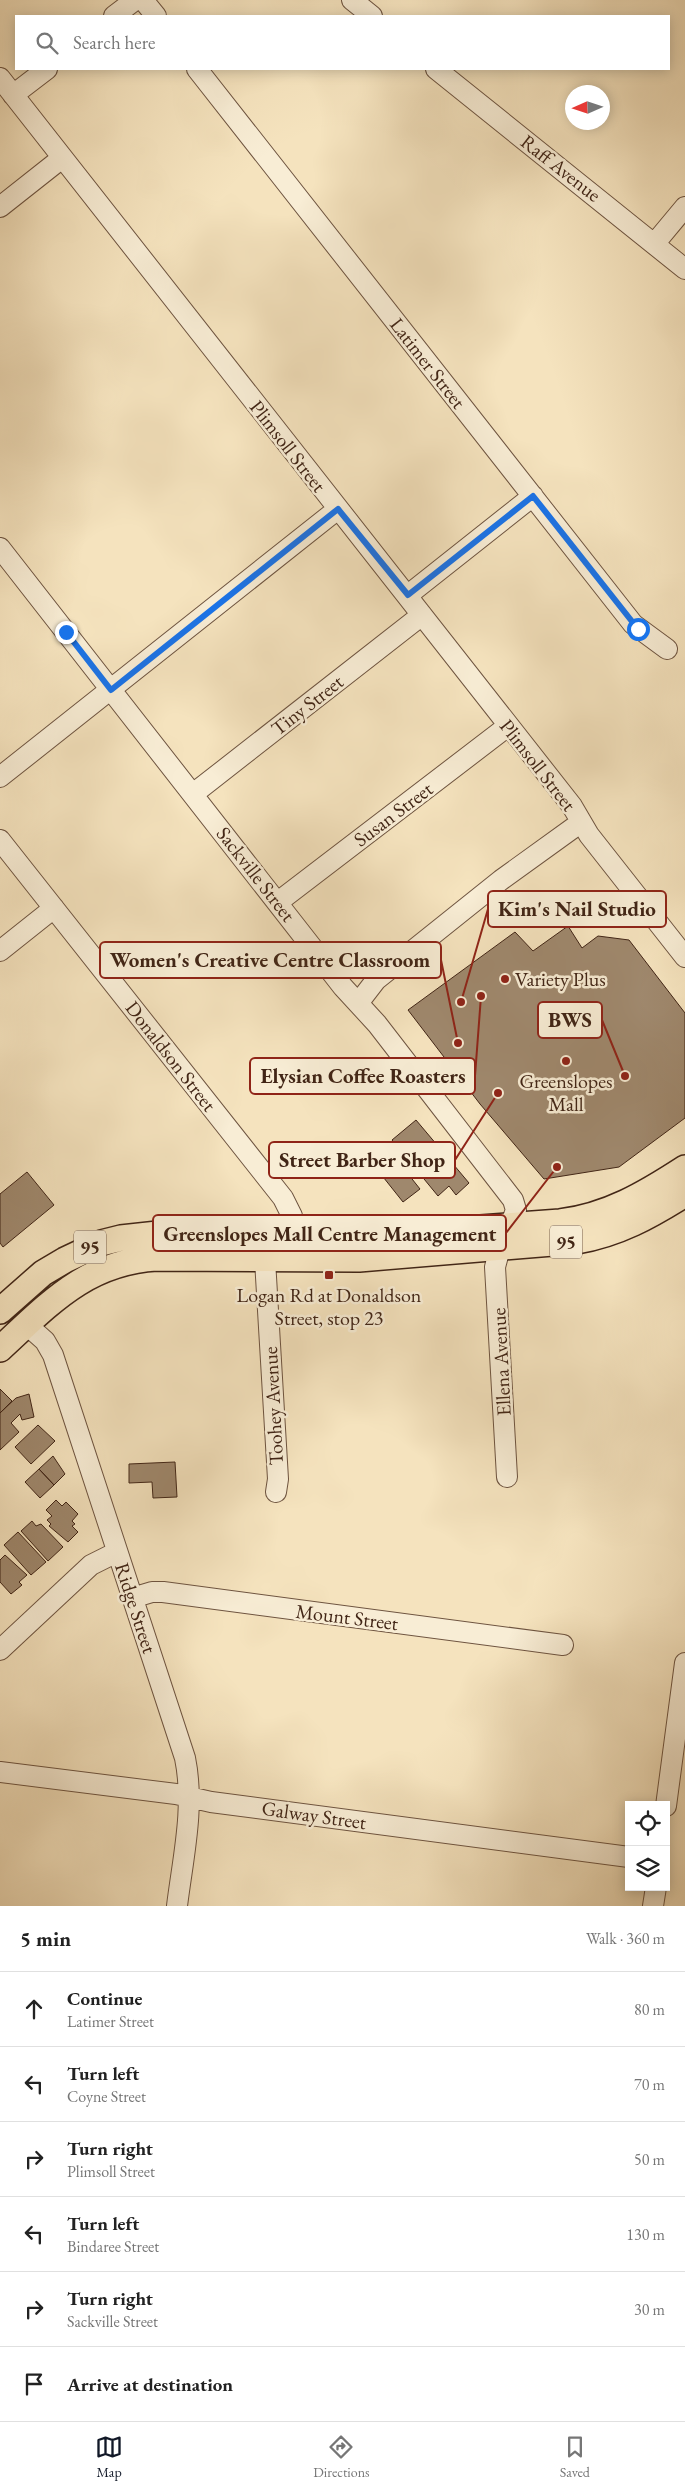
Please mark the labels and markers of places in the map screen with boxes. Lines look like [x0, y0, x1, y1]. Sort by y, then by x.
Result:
callout: Kim's Nail Studio [488, 891, 666, 927]
callout: Women's Creative Centre Classroom [100, 942, 441, 978]
place label: Variety Plus [515, 966, 606, 992]
marker: Variety Plus [499, 973, 511, 985]
callout: BWS [538, 1002, 602, 1038]
marker: Greenslopes Mall [560, 1055, 572, 1067]
callout: Elysian Coffee Roasters [250, 1058, 475, 1094]
place label: Greenslopes Mall [519, 1068, 613, 1117]
callout: Street Barber Shop [269, 1142, 455, 1178]
callout: Greenslopes Mall Centre Management [153, 1215, 506, 1251]
marker: Logan Rd at Donaldson Street, stop 23 [323, 1269, 335, 1281]
place label: Logan Rd at Donaldson Street, stop 23 [237, 1282, 422, 1331]

